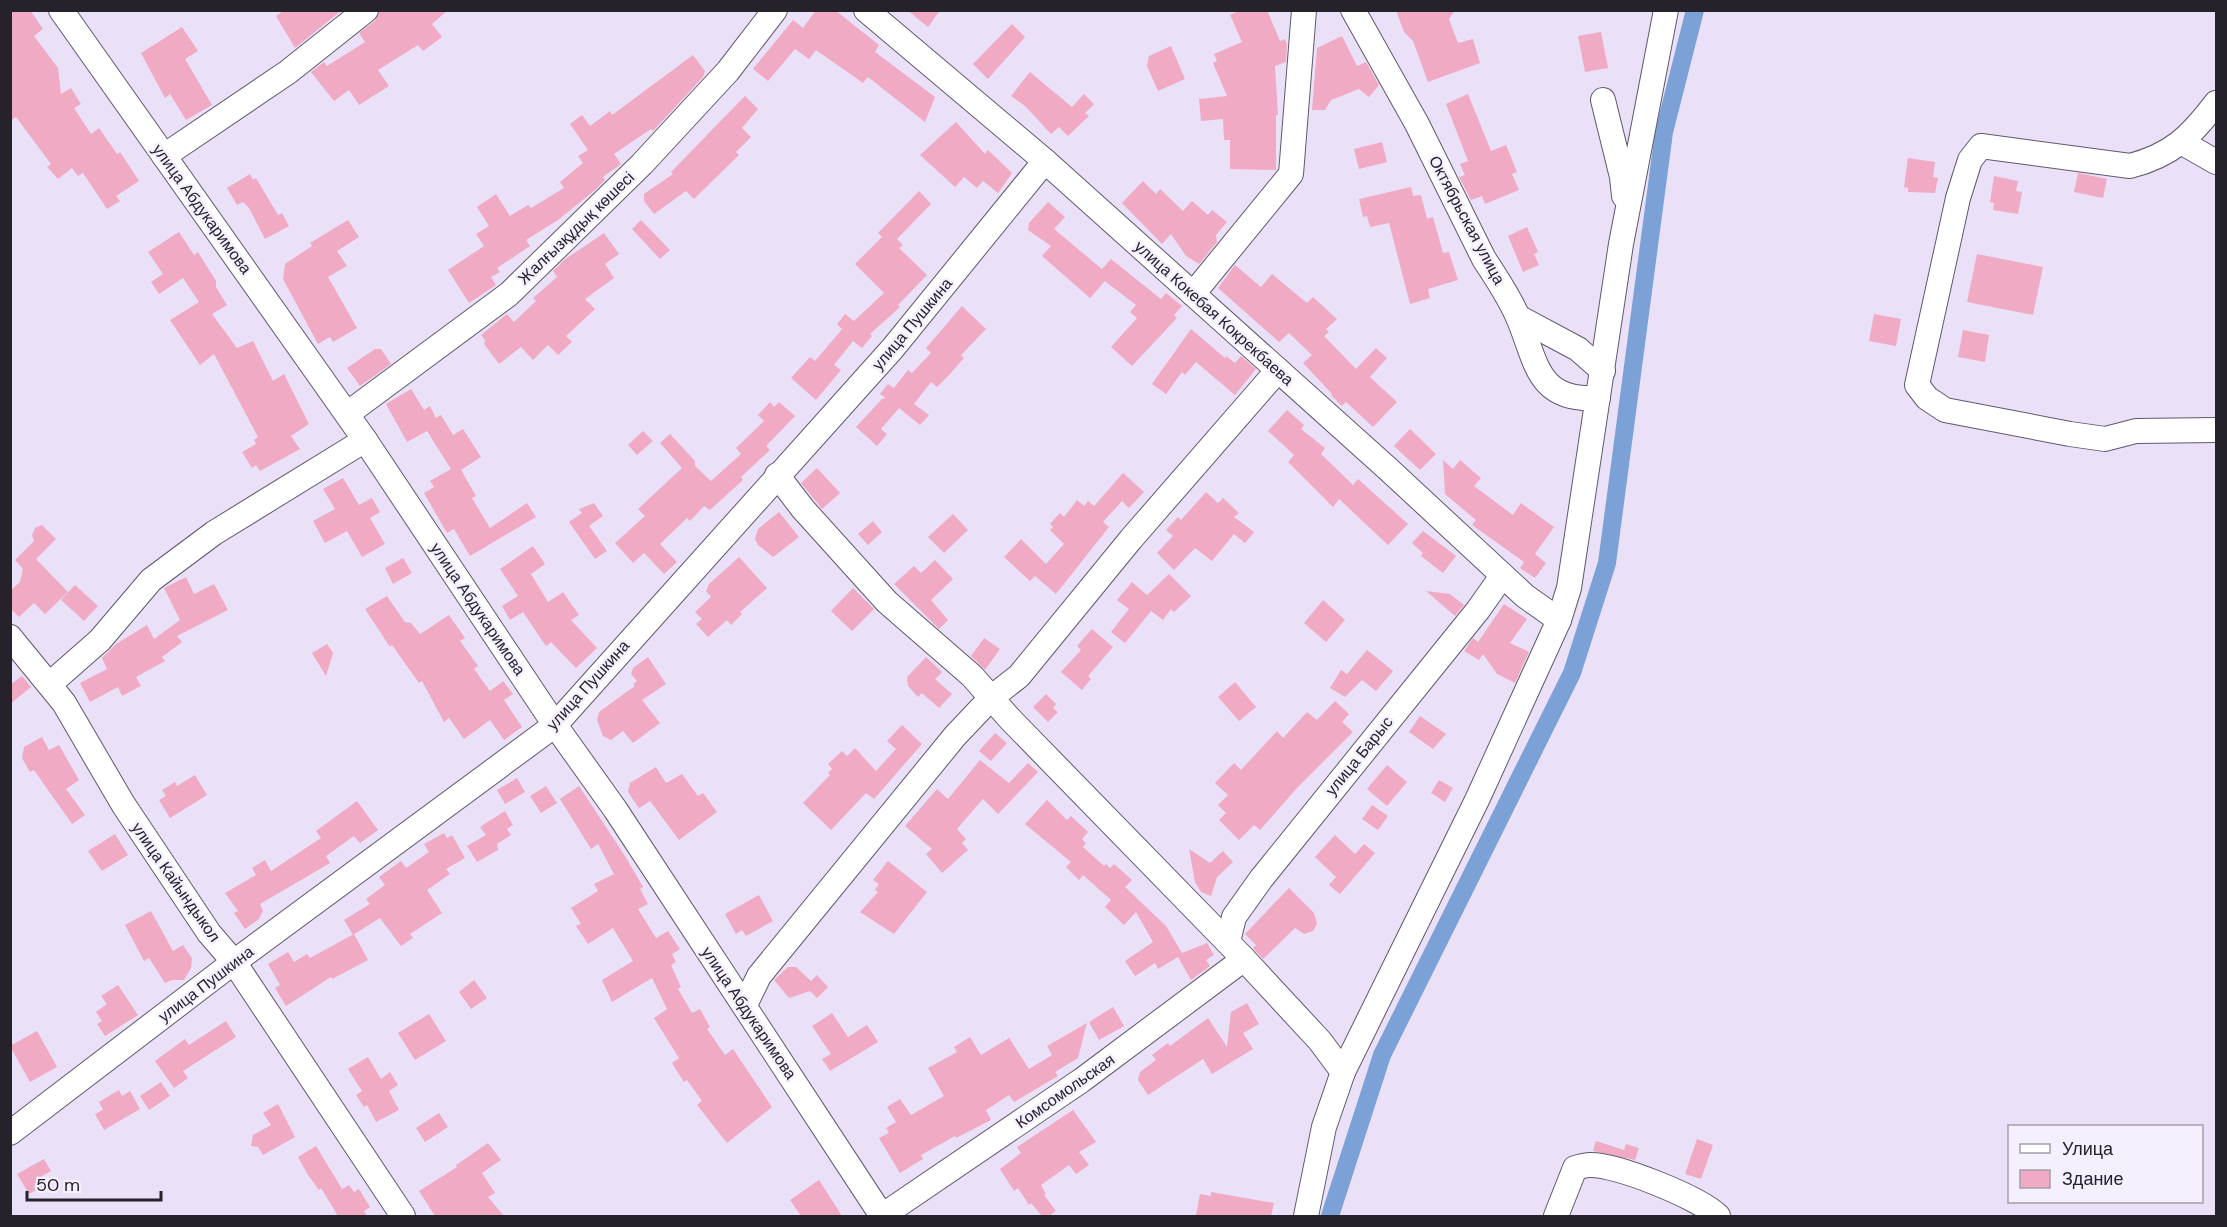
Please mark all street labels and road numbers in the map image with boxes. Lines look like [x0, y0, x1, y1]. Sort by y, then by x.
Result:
street label: улица Абдукаримова [148, 140, 256, 278]
street label: Октябрьская улица [1424, 152, 1510, 288]
street label: Жалғызқұдық көшесі [513, 167, 639, 289]
street label: улица Кокебая Кокрекбаева [1130, 236, 1298, 390]
street label: улица Пушкина [867, 273, 957, 375]
street label: улица Абдукаримова [426, 539, 530, 680]
street label: улица Пушкина [542, 635, 634, 734]
street label: улица Барыс [1321, 712, 1397, 800]
street label: улица Кайындыкол [127, 818, 225, 946]
street label: улица Пушкина [154, 941, 258, 1027]
street label: улица Абдукаримова [697, 943, 801, 1084]
street label: Комсомольская [1011, 1049, 1119, 1133]

